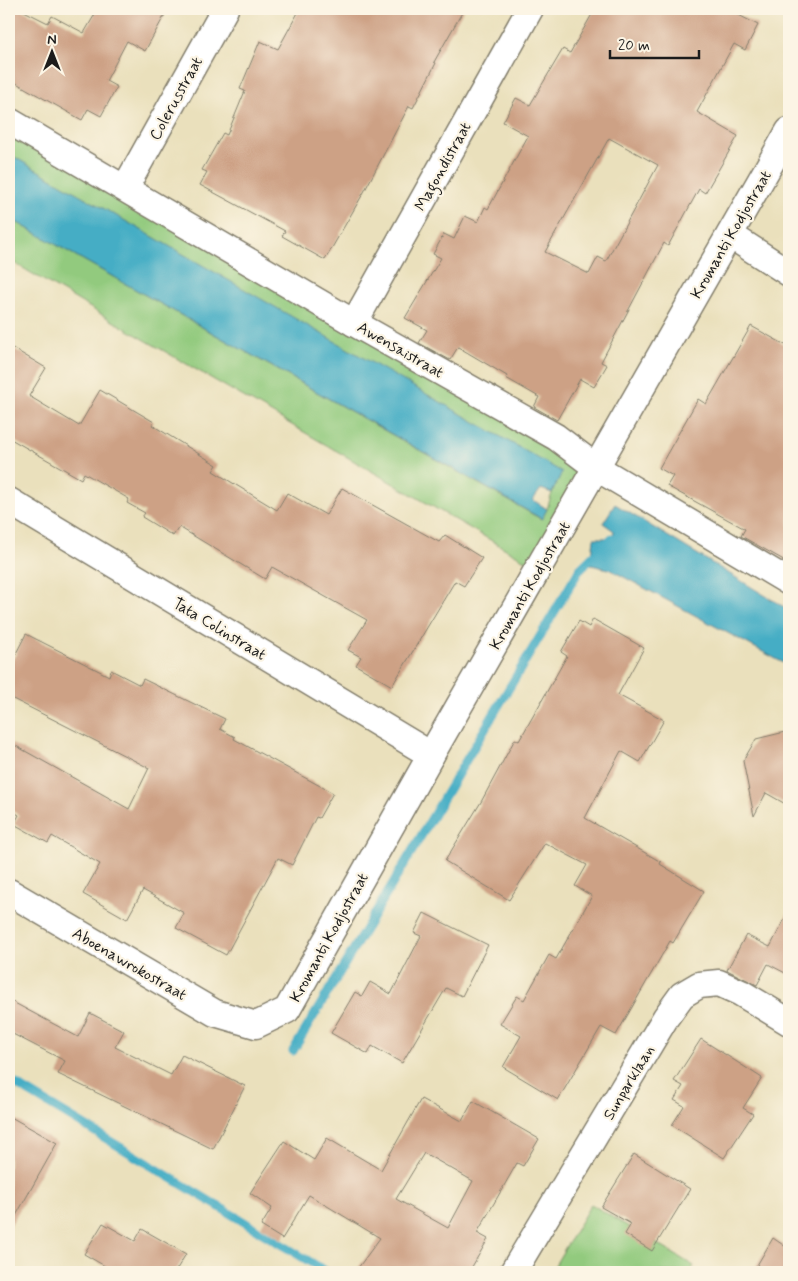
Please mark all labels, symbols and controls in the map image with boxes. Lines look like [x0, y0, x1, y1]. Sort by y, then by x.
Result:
north arrow [28, 28, 78, 78]
scale bar [610, 28, 699, 60]
text: N [47, 31, 57, 49]
text: 20 m [618, 36, 650, 56]
street label: Colerusstraat [145, 53, 208, 144]
street label: Magondistraat [410, 118, 477, 216]
street label: Kromanti Kodjostraat [686, 167, 777, 303]
street label: Awensaistraat [353, 317, 447, 384]
street label: Kromanti Kodjostraat [485, 518, 576, 654]
street label: Tata Colinstraat [169, 593, 270, 665]
street label: Kromanti Kodjostraat [285, 869, 374, 1006]
street label: Aboenawrokostraat [68, 923, 190, 1006]
street label: Sunparklaan [599, 1041, 660, 1124]

